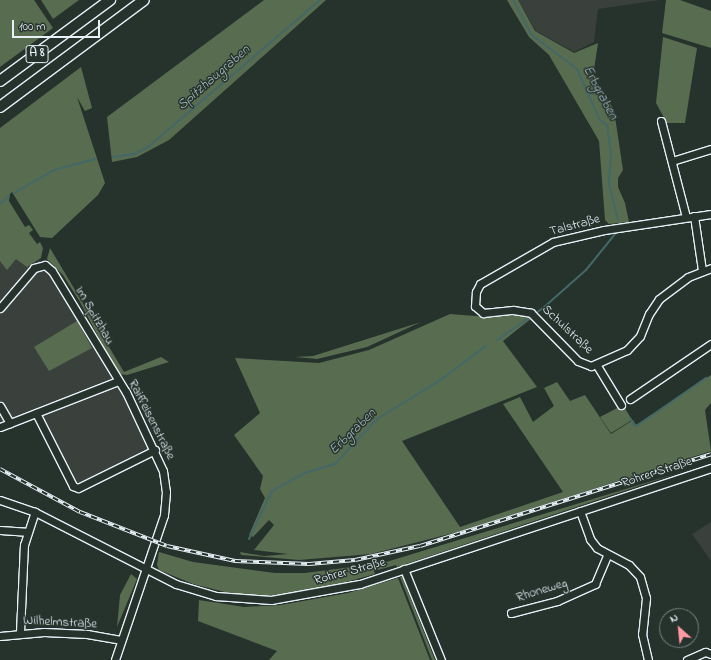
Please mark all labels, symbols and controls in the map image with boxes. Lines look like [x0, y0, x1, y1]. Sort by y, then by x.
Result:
scale bar [14, 12, 102, 38]
text: 100 m [19, 18, 46, 36]
water label: Spitzhaugraben [174, 42, 254, 114]
road number: A 8 [25, 44, 49, 64]
water label: Erbgraben [579, 63, 621, 123]
street label: Talstraße [548, 212, 602, 240]
street label: Im Spitzhau [71, 284, 117, 348]
street label: Schulstraße [538, 302, 596, 358]
street label: Raiffeisenstraße [124, 377, 178, 463]
water label: Erbgraben [326, 405, 380, 459]
street label: Rohrer Straße [620, 454, 694, 492]
street label: Rohrer Straße [313, 555, 387, 589]
street label: Rhoneweg [515, 576, 569, 606]
north arrow [659, 608, 699, 648]
text: N [667, 609, 681, 627]
street label: Wilhelmstraße [23, 613, 97, 633]

